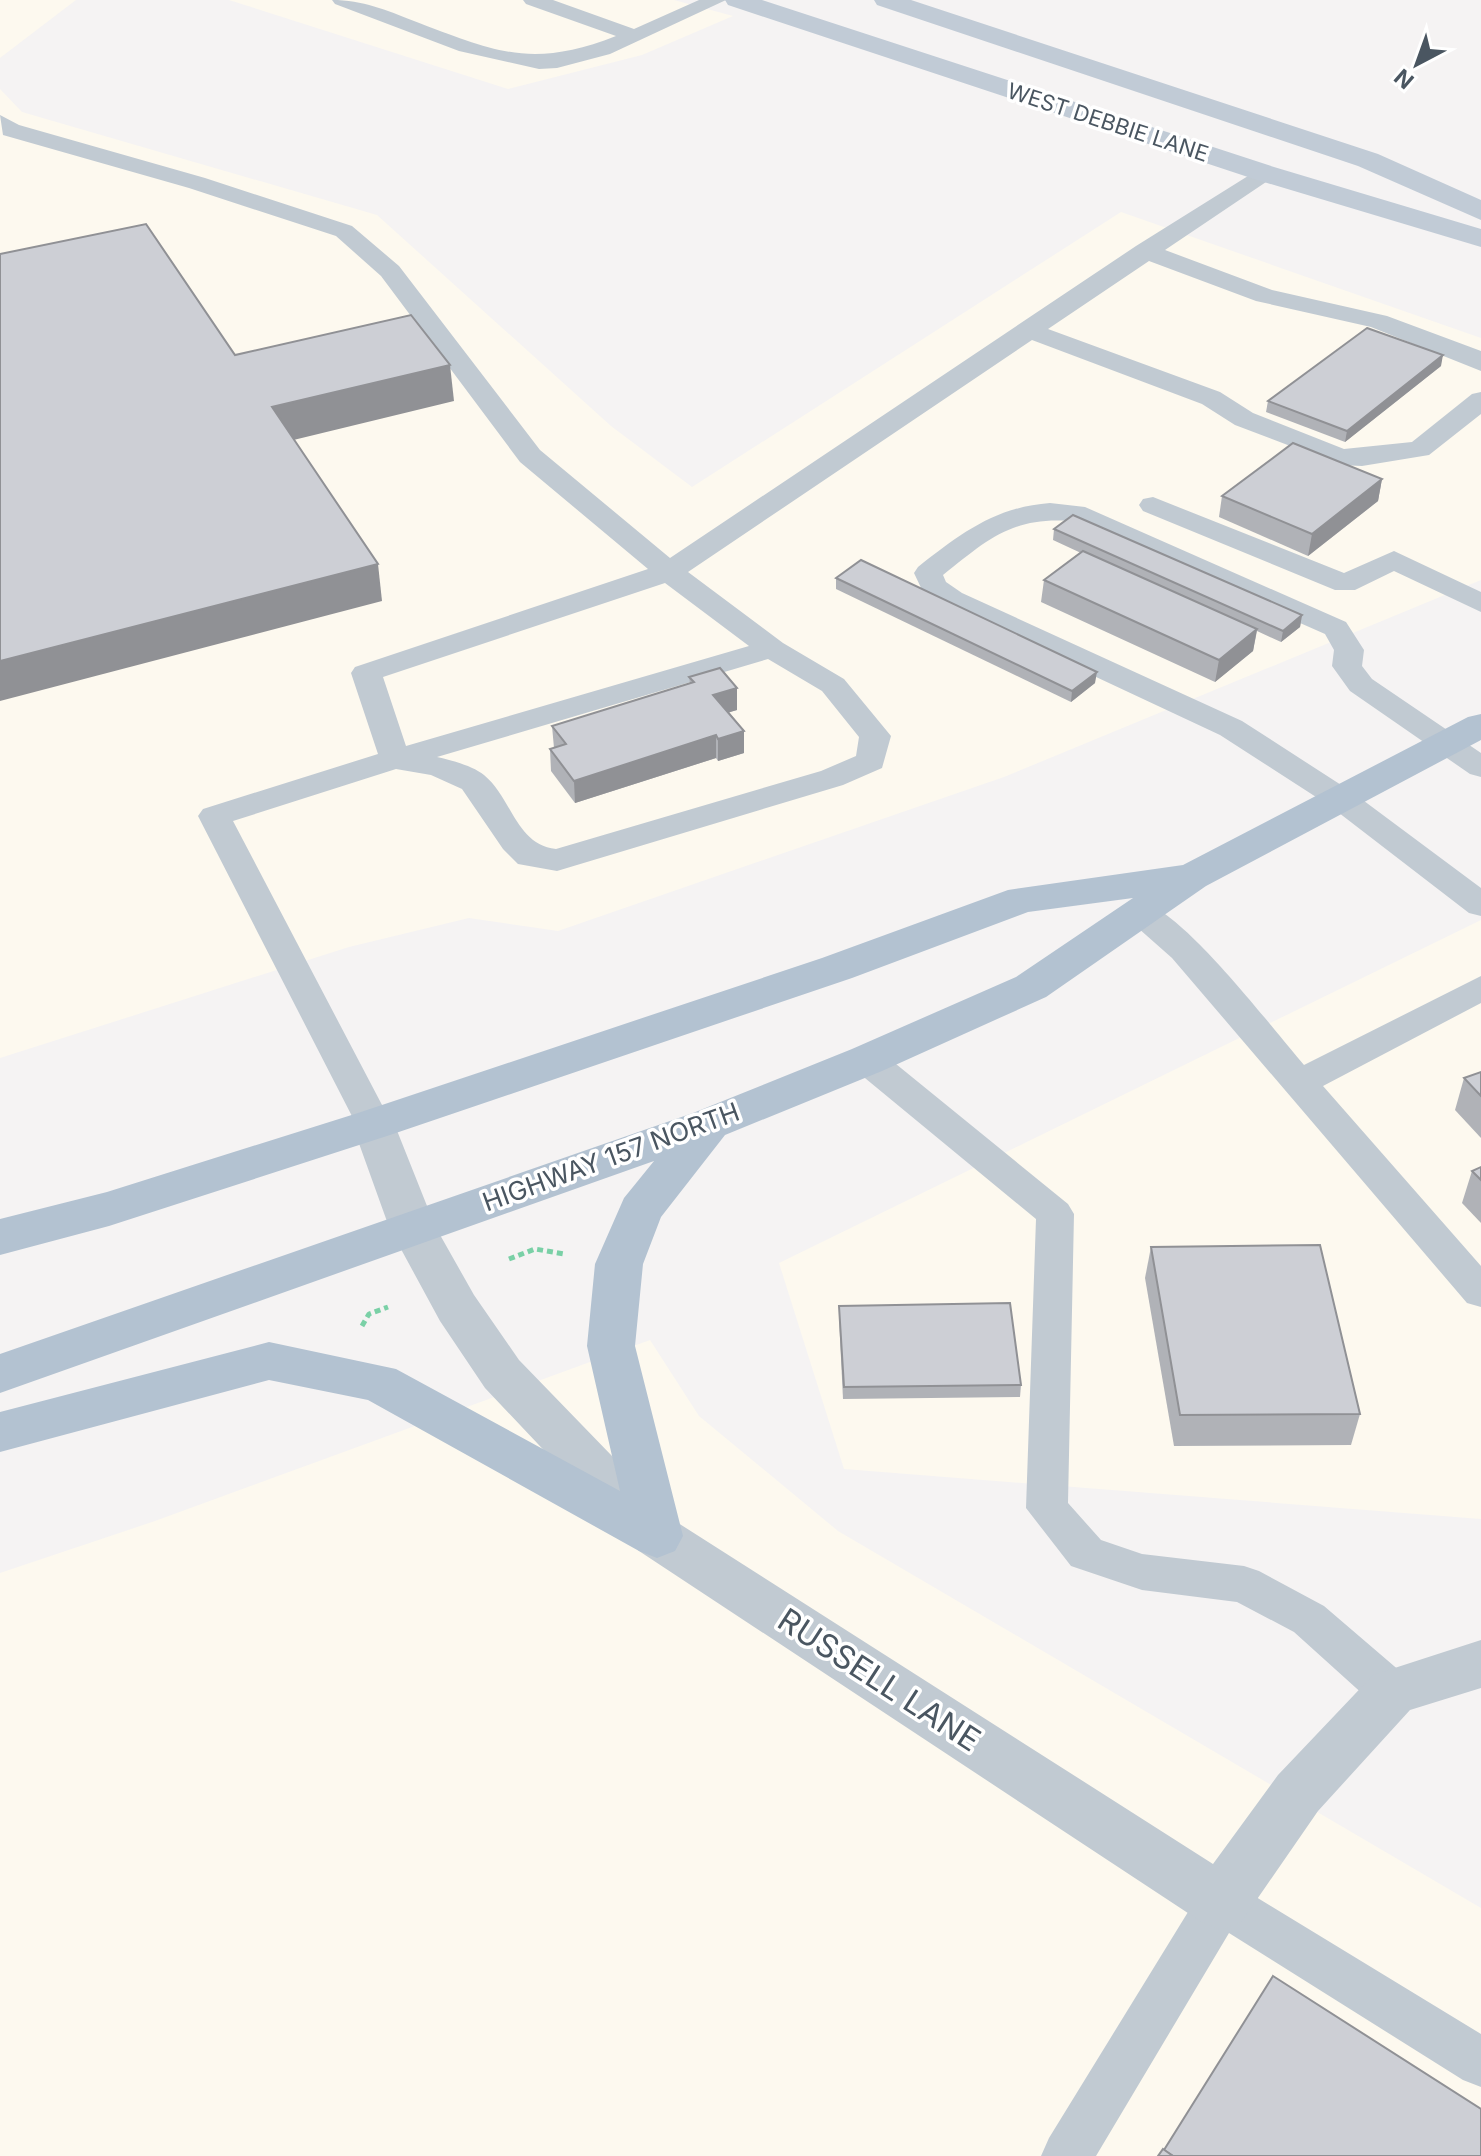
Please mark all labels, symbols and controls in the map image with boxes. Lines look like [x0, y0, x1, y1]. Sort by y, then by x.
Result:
north arrow [1377, 24, 1457, 104]
text: N [1389, 64, 1419, 94]
street label: WEST DEBBIE LANE [1004, 77, 1212, 167]
street label: HIGHWAY 157 NORTH [478, 1096, 743, 1217]
street label: RUSSELL LANE [771, 1600, 988, 1759]

